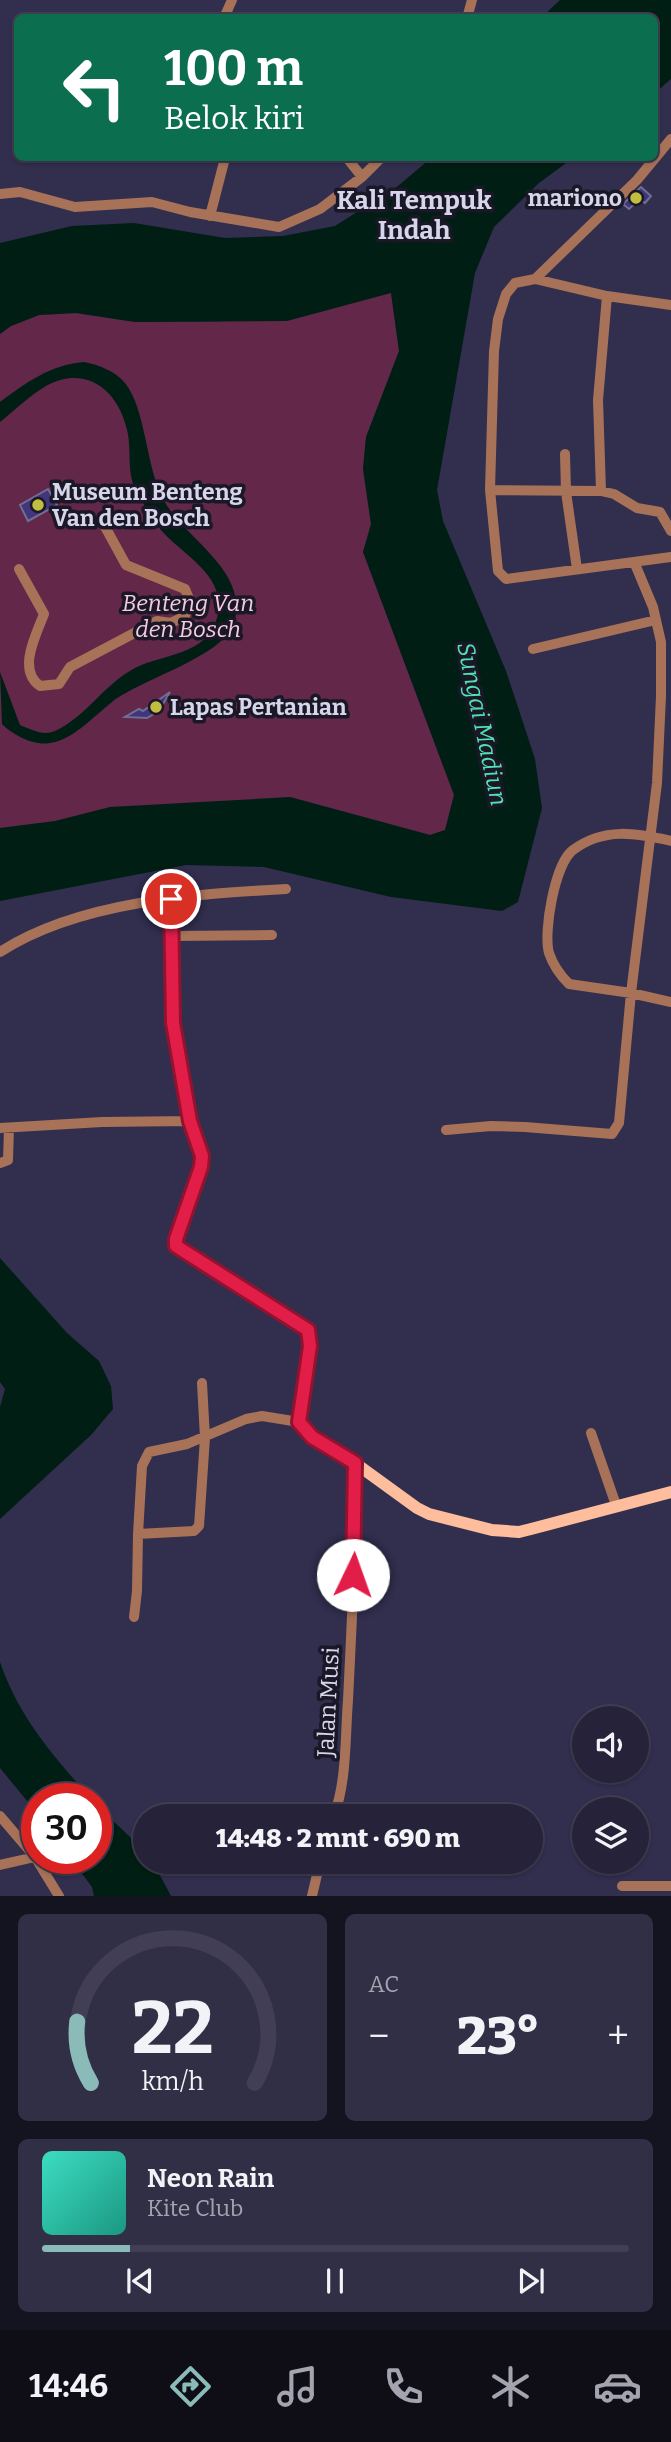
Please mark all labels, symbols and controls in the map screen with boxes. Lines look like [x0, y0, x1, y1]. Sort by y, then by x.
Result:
text: 100 m [164, 39, 303, 98]
icon: left [49, 42, 140, 133]
text: Belok kiri [164, 99, 304, 137]
place label: mariono [528, 184, 622, 212]
district label: Kali Tempuk Indah [336, 185, 492, 246]
marker: mariono [628, 190, 644, 206]
place label: Museum Benteng Van den Bosch [52, 478, 243, 532]
marker: Museum Benteng Van den Bosch [30, 497, 46, 513]
park label: Benteng Van den Bosch [122, 589, 254, 643]
water label: Sungai Madiun [451, 640, 513, 808]
place label: Lapas Pertanian [170, 693, 347, 721]
marker: Lapas Pertanian [148, 699, 164, 715]
pin [141, 869, 201, 929]
icon: arrive [152, 880, 190, 918]
position arrow [316, 1538, 390, 1612]
street label: Jalan Musi [311, 1646, 345, 1759]
map controls [572, 1706, 649, 1874]
button: sound [572, 1706, 649, 1783]
speed limit sign: 30 [21, 1783, 112, 1874]
button: layers [572, 1797, 649, 1874]
text: 14:48 · 2 mnt · 690 m [216, 1823, 460, 1854]
text: AC [369, 1970, 399, 1998]
text: 22 [131, 1986, 213, 2073]
text: 23° [457, 2005, 540, 2068]
text: − [369, 2013, 389, 2059]
text: + [607, 2013, 629, 2059]
text: km/h [141, 2067, 204, 2097]
text: Neon Rain [147, 2163, 274, 2194]
text: Kite Club [147, 2194, 243, 2222]
icon: previous [121, 2262, 159, 2300]
icon: pause [316, 2262, 354, 2300]
icon: next [512, 2262, 550, 2300]
icon: directions [166, 2362, 215, 2411]
icon: music [273, 2362, 322, 2411]
icon: phone [379, 2362, 428, 2411]
icon: climate [486, 2362, 535, 2411]
icon: car [593, 2362, 642, 2411]
text: 14:46 [29, 2367, 108, 2405]

